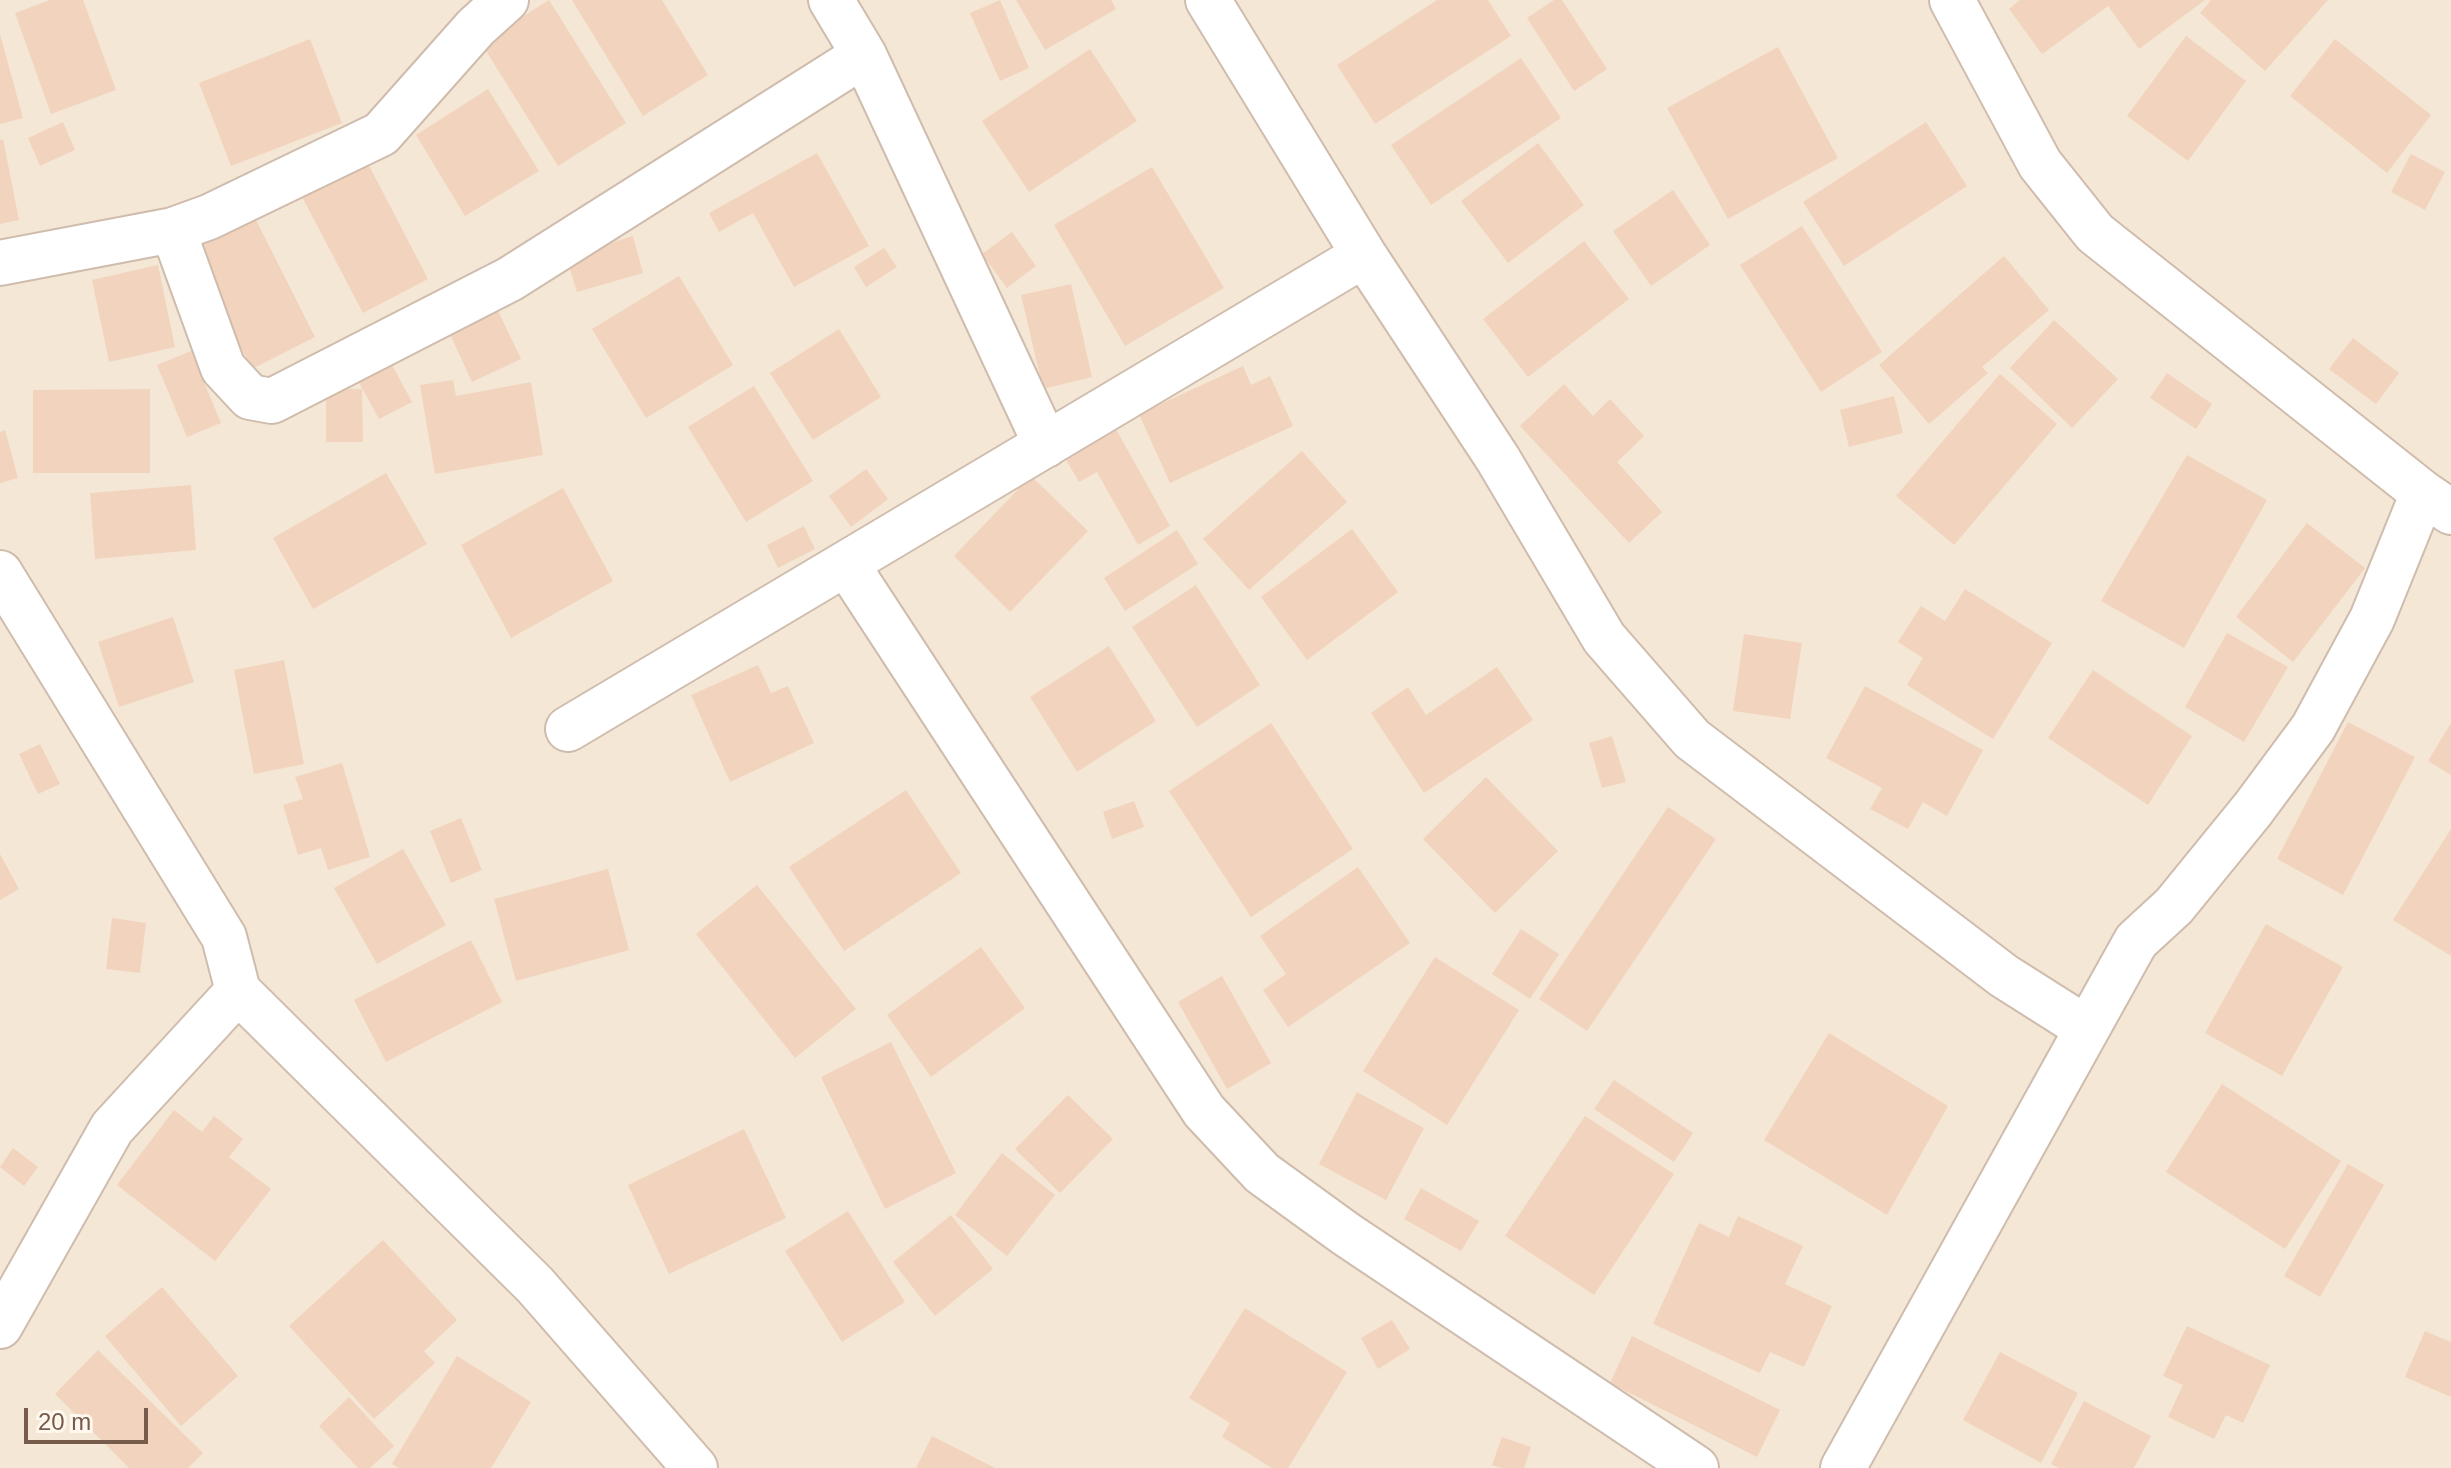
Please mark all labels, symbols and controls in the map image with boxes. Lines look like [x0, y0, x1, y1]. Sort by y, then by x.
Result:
scale bar [28, 1392, 152, 1442]
text: 20 m [38, 1408, 91, 1435]

